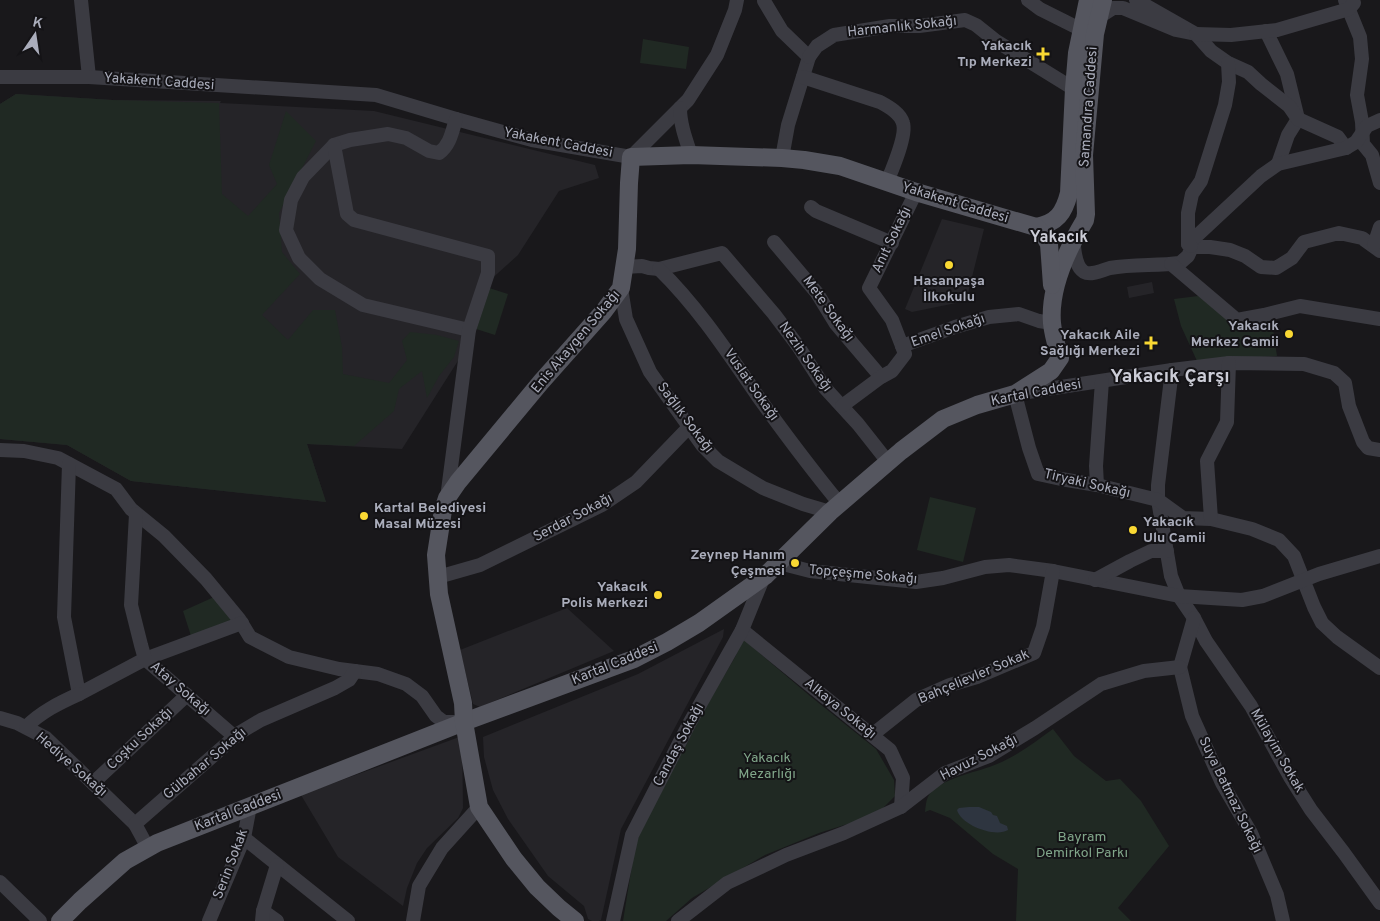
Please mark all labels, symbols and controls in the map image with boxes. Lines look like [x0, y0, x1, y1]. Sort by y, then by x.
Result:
north arrow [10, 10, 60, 60]
street label: Harmanlık Sokağı [847, 13, 957, 41]
text: K [31, 14, 44, 33]
place label: Yakacık Tıp Merkezi [957, 38, 1032, 71]
street label: Samandıra Caddesi [1076, 46, 1102, 168]
marker: Yakacık Tıp Merkezi [1036, 47, 1050, 61]
street label: Yakakent Caddesi [103, 70, 215, 94]
street label: Yakakent Caddesi [502, 124, 614, 162]
street label: Yakakent Caddesi [900, 179, 1010, 227]
street label: Anıt Sokağı [869, 204, 915, 276]
district label: Yakacık [1030, 228, 1088, 248]
marker: Hasanpaşa İlkokulu [943, 259, 955, 271]
street label: Mete Sokağı [799, 273, 857, 345]
place label: Hasanpaşa İlkokulu [913, 273, 985, 306]
street label: Enis Akaygen Sokağı [528, 287, 624, 397]
street label: Emel Sokağı [909, 310, 987, 352]
place label: Yakacık Merkez Camii [1191, 318, 1279, 351]
street label: Nezih Sokağı [775, 319, 835, 395]
place label: Yakacık Aile Sağlığı Merkezi [1040, 327, 1140, 360]
marker: Yakacık Merkez Camii [1283, 328, 1295, 340]
marker: Yakacık Aile Sağlığı Merkezi [1144, 336, 1158, 350]
street label: Vuslat Sokağı [720, 346, 782, 424]
district label: Yakacık Çarşı [1110, 365, 1230, 389]
street label: Kartal Caddesi [989, 376, 1083, 410]
street label: Sağlık Sokağı [653, 379, 717, 457]
street label: Tiryaki Sokağı [1042, 466, 1132, 502]
street label: Serdar Sokağı [531, 490, 615, 546]
place label: Kartal Belediyesi Masal Müzesi [374, 500, 486, 533]
marker: Kartal Belediyesi Masal Müzesi [358, 510, 370, 522]
place label: Yakacık Ulu Camii [1143, 514, 1206, 547]
marker: Yakacık Ulu Camii [1127, 524, 1139, 536]
place label: Zeynep Hanım Çeşmesi [690, 547, 785, 580]
marker: Zeynep Hanım Çeşmesi [789, 557, 801, 569]
street label: Topçeşme Sokağı [808, 562, 918, 588]
place label: Yakacık Polis Merkezi [561, 579, 648, 612]
marker: Yakacık Polis Merkezi [652, 589, 664, 601]
street label: Kartal Caddesi [569, 639, 661, 689]
street label: Bahçelievler Sokak [916, 646, 1032, 708]
street label: Atay Sokağı [146, 658, 214, 720]
street label: Alkaya Sokağı [801, 675, 879, 743]
street label: Candaş Sokağı [650, 700, 708, 790]
street label: Coşku Sokağı [104, 704, 176, 774]
street label: Mülayim Sokak [1246, 706, 1308, 796]
street label: Gülbahar Sokağı [160, 724, 250, 804]
street label: Hediye Sokağı [32, 729, 110, 801]
street label: Havuz Sokağı [938, 731, 1020, 785]
street label: Suya Batmaz Sokağı [1194, 734, 1266, 856]
park label: Yakacık Mezarlığı [738, 750, 796, 783]
street label: Kartal Caddesi [192, 787, 284, 835]
street label: Serin Sokak [210, 827, 252, 901]
park label: Bayram Demirkol Parkı [1036, 829, 1128, 862]

